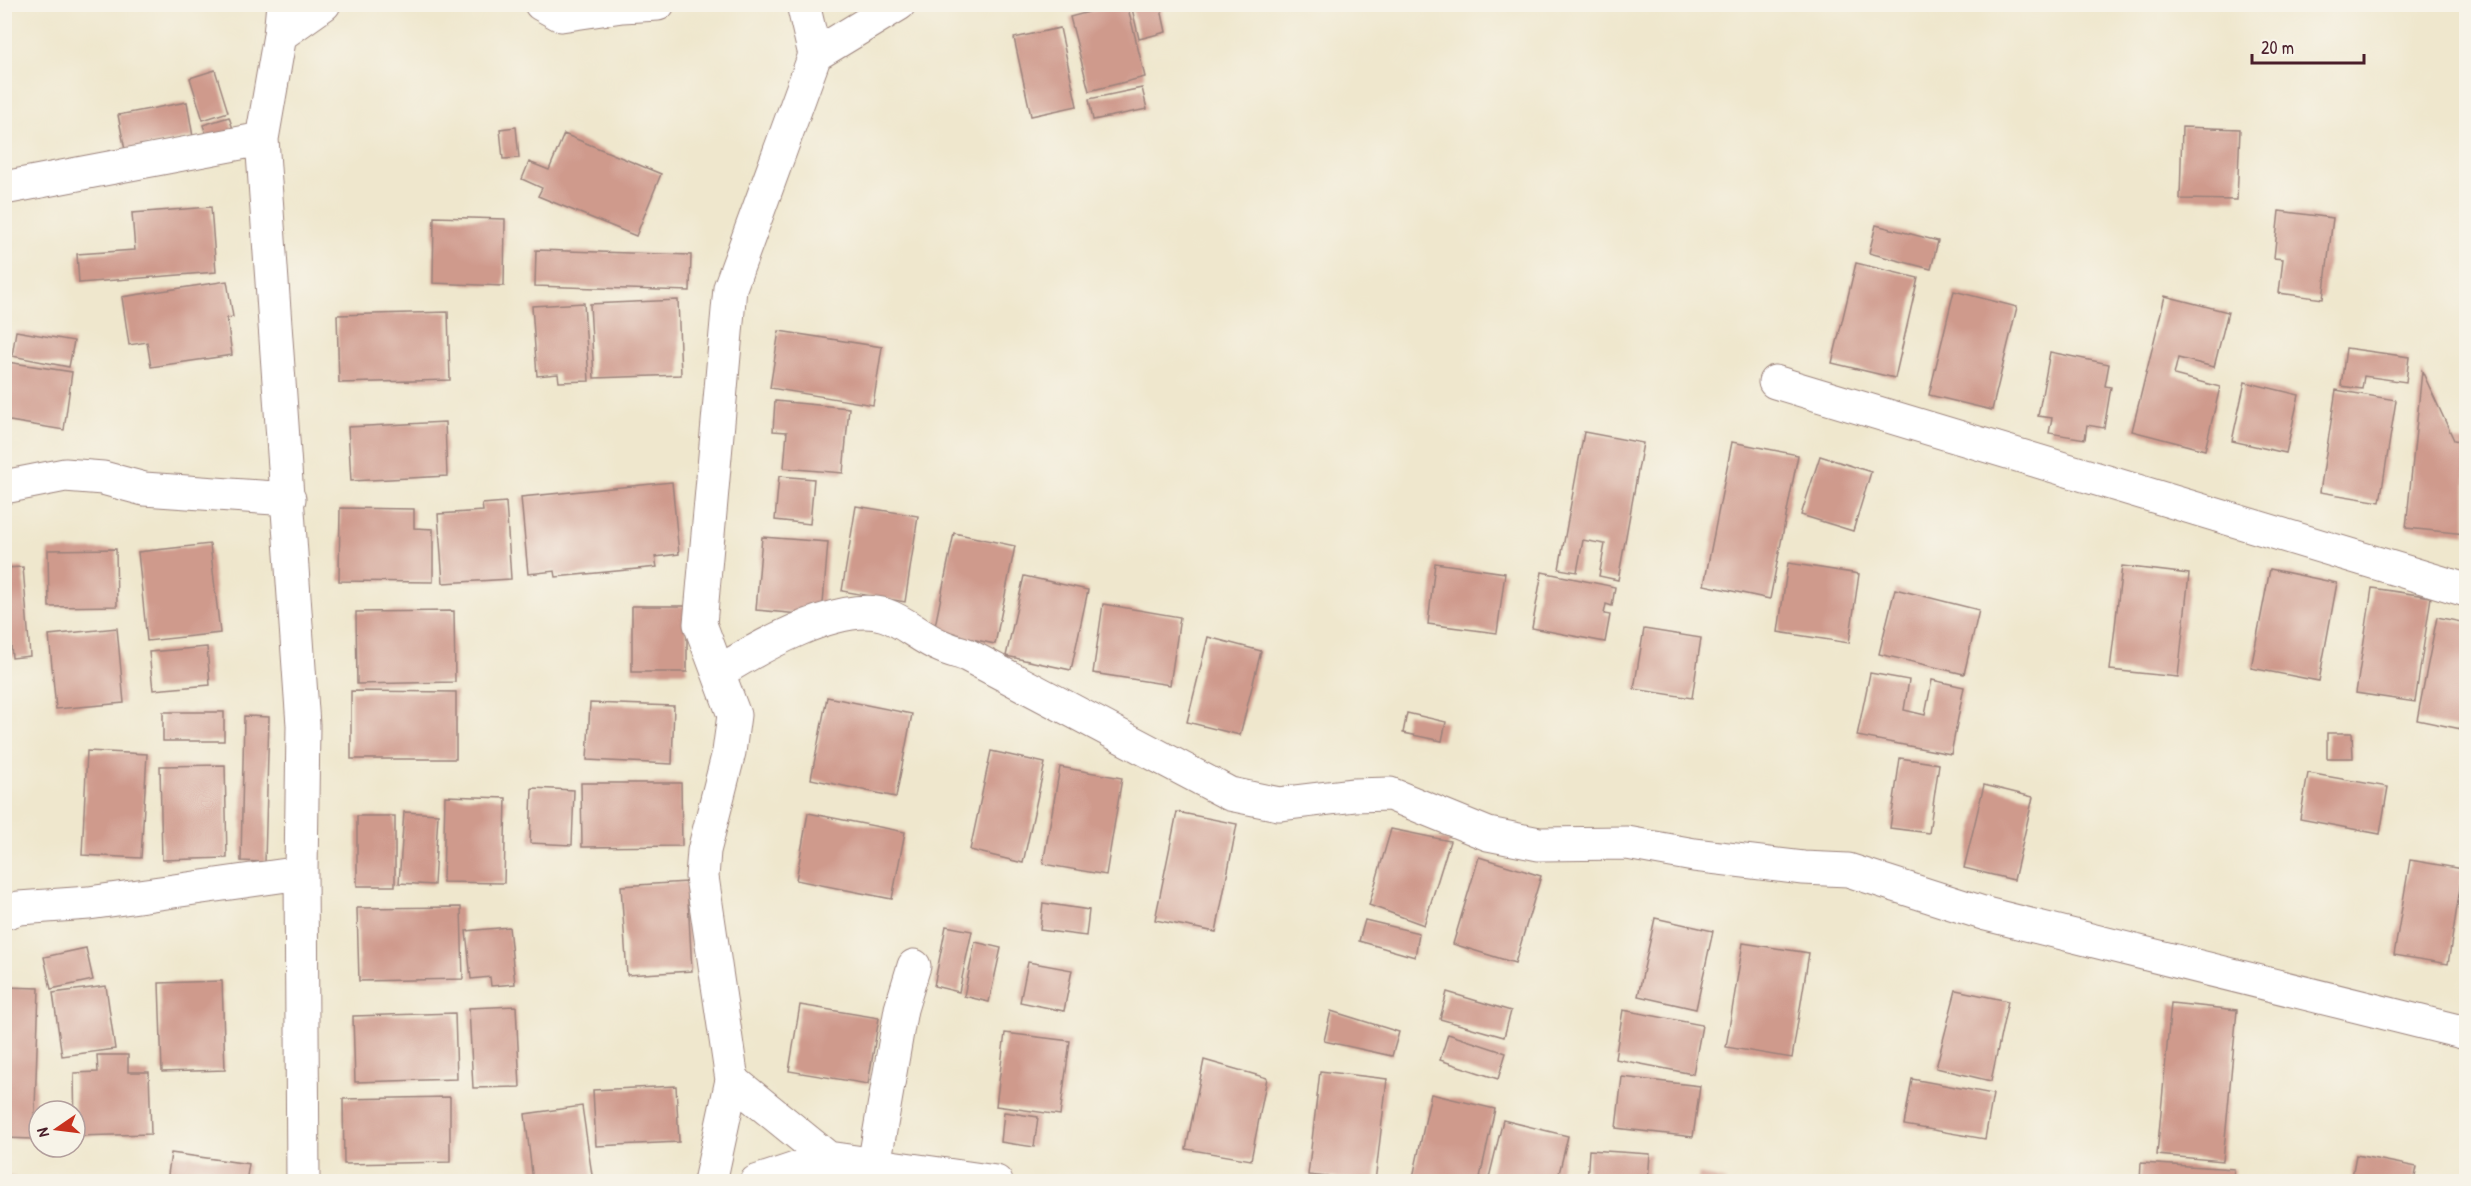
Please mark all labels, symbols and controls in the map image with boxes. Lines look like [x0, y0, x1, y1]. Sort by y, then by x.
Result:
scale bar [2252, 27, 2364, 65]
text: 20 m [2261, 35, 2294, 60]
north arrow [27, 1099, 87, 1159]
text: N [31, 1125, 54, 1139]

